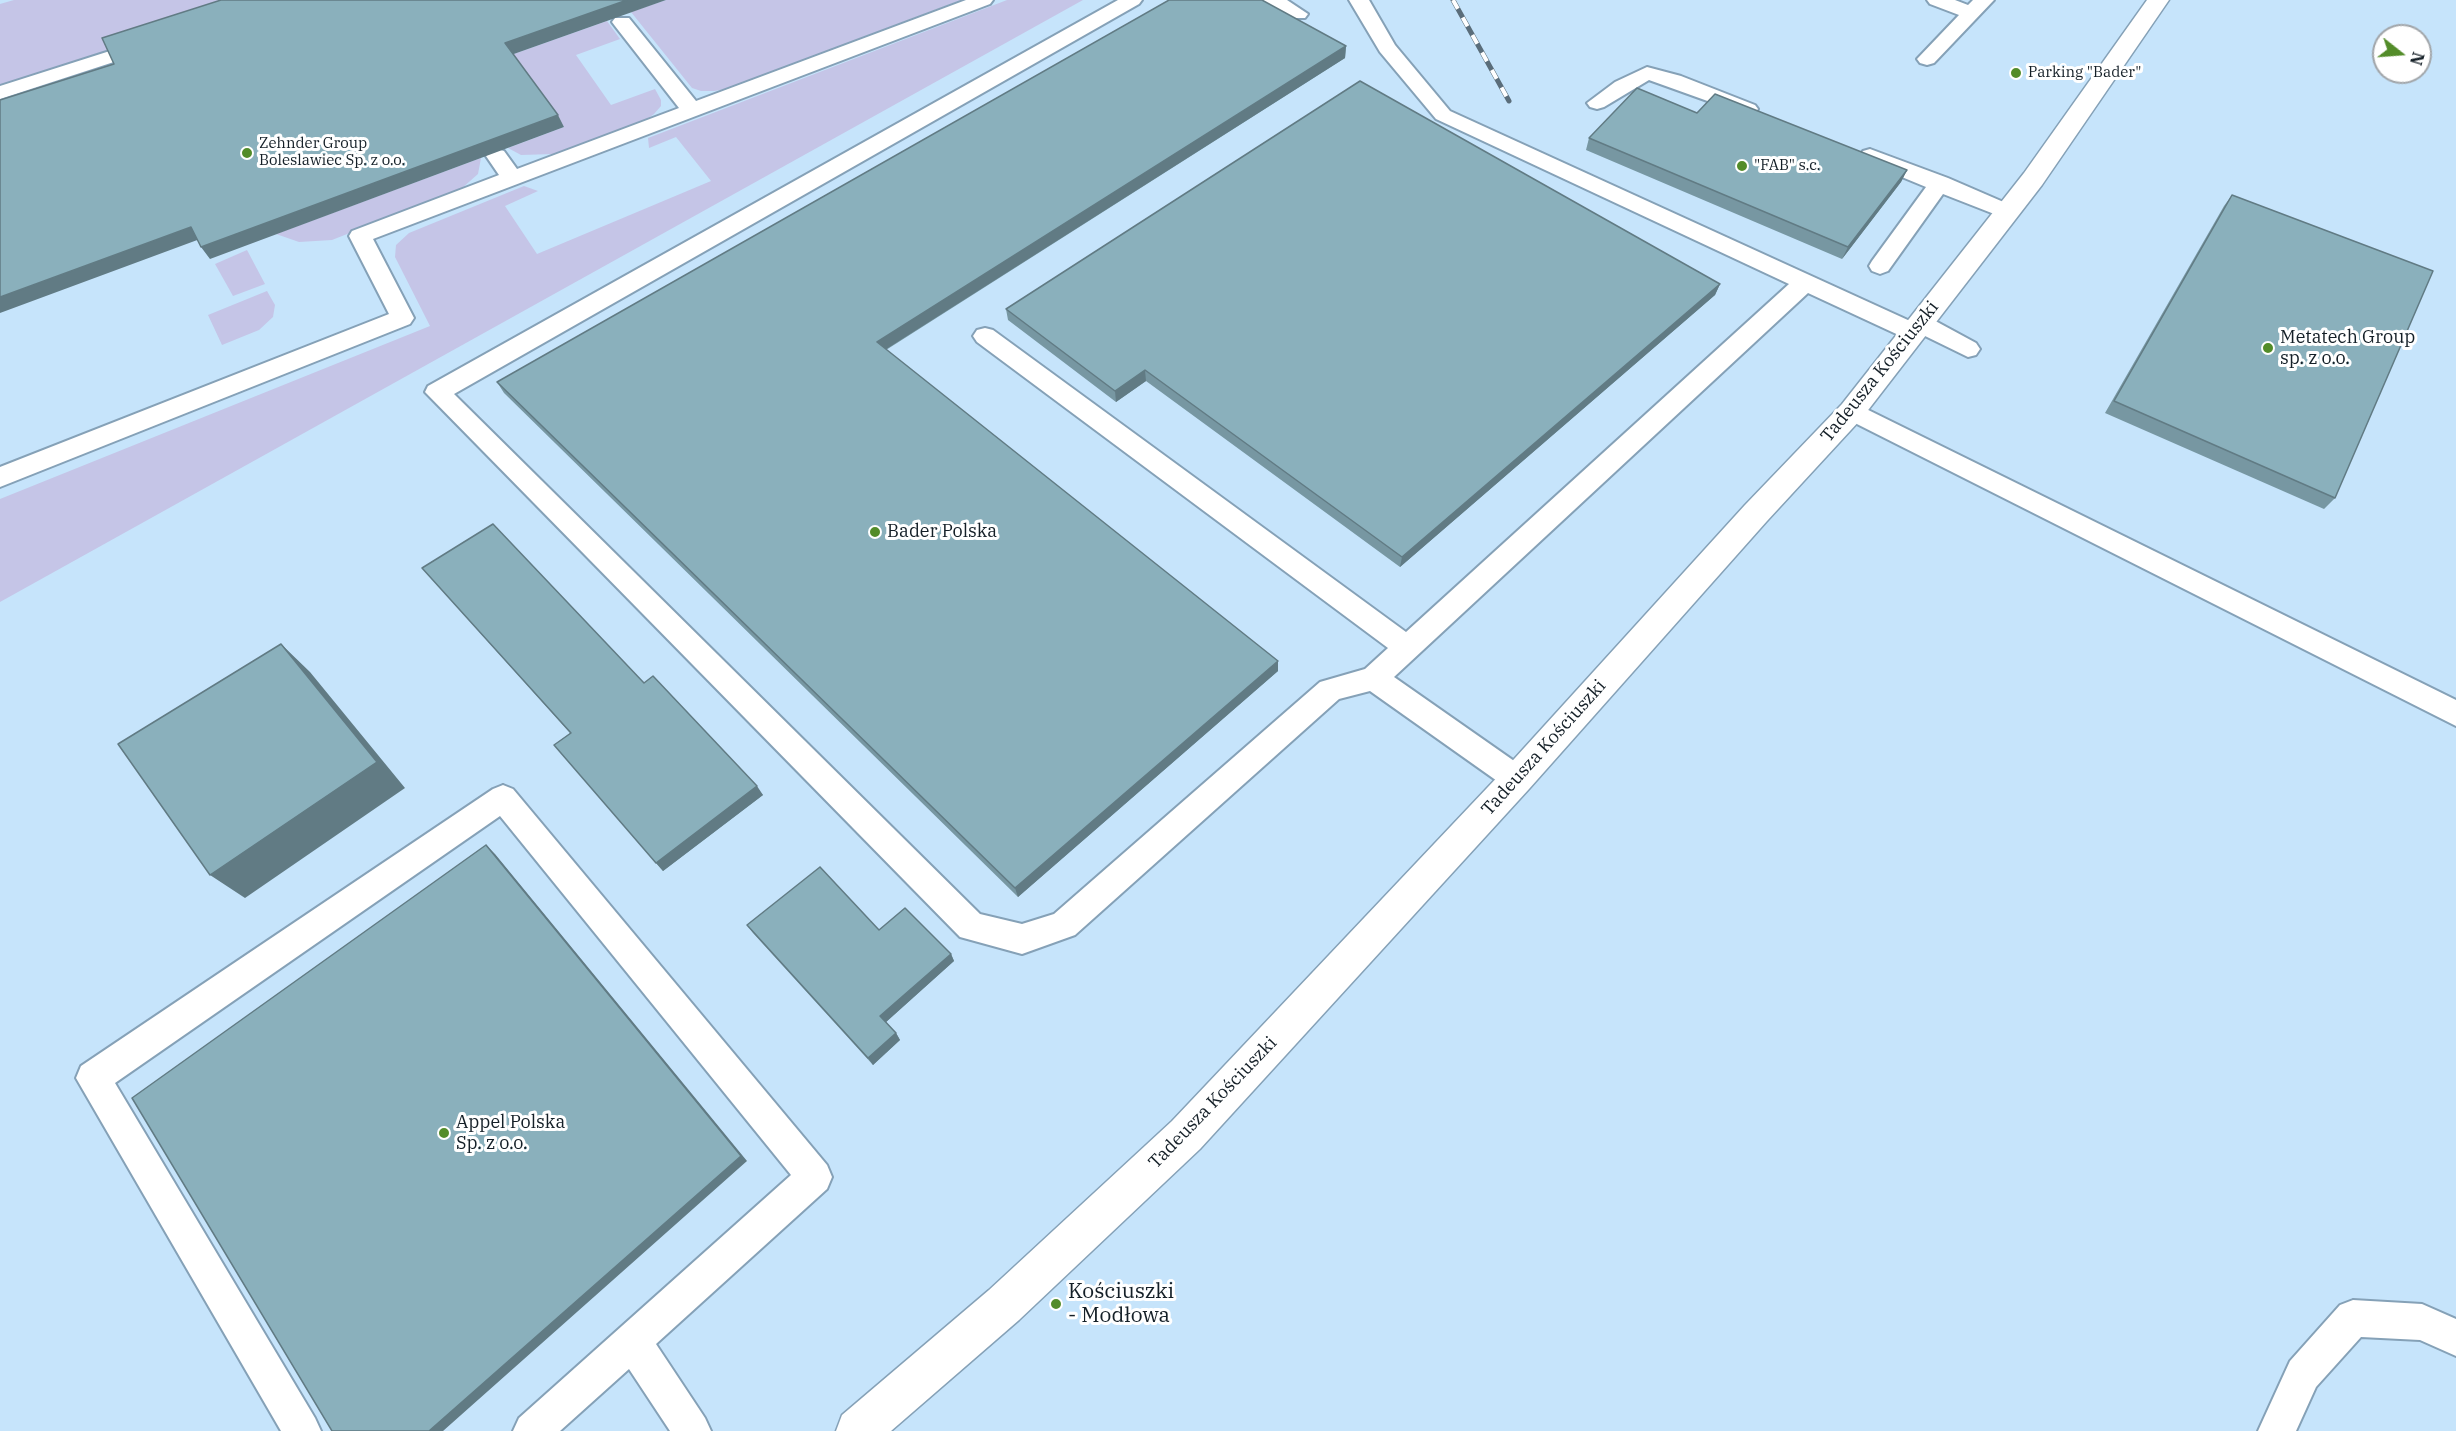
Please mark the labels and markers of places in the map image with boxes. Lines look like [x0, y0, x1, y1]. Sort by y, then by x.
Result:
place label: Parking "Bader" [2028, 64, 2141, 82]
marker: Parking "Bader" [2009, 66, 2023, 80]
place label: Zehnder Group Boleslawiec Sp. z o.o. [259, 135, 405, 170]
marker: Zehnder Group Boleslawiec Sp. z o.o. [240, 146, 254, 160]
place label: "FAB" s.c. [1754, 157, 1821, 175]
marker: "FAB" s.c. [1735, 159, 1749, 173]
place label: Metatech Group sp. z o.o. [2280, 327, 2415, 370]
marker: Metatech Group sp. z o.o. [2261, 341, 2275, 355]
place label: Bader Polska [887, 521, 997, 543]
marker: Bader Polska [868, 525, 882, 539]
place label: Appel Polska Sp. z o.o. [456, 1112, 565, 1154]
marker: Appel Polska Sp. z o.o. [437, 1126, 451, 1140]
place label: Kościuszki - Modłowa [1068, 1279, 1174, 1329]
marker: Kościuszki - Modłowa [1049, 1297, 1063, 1311]

